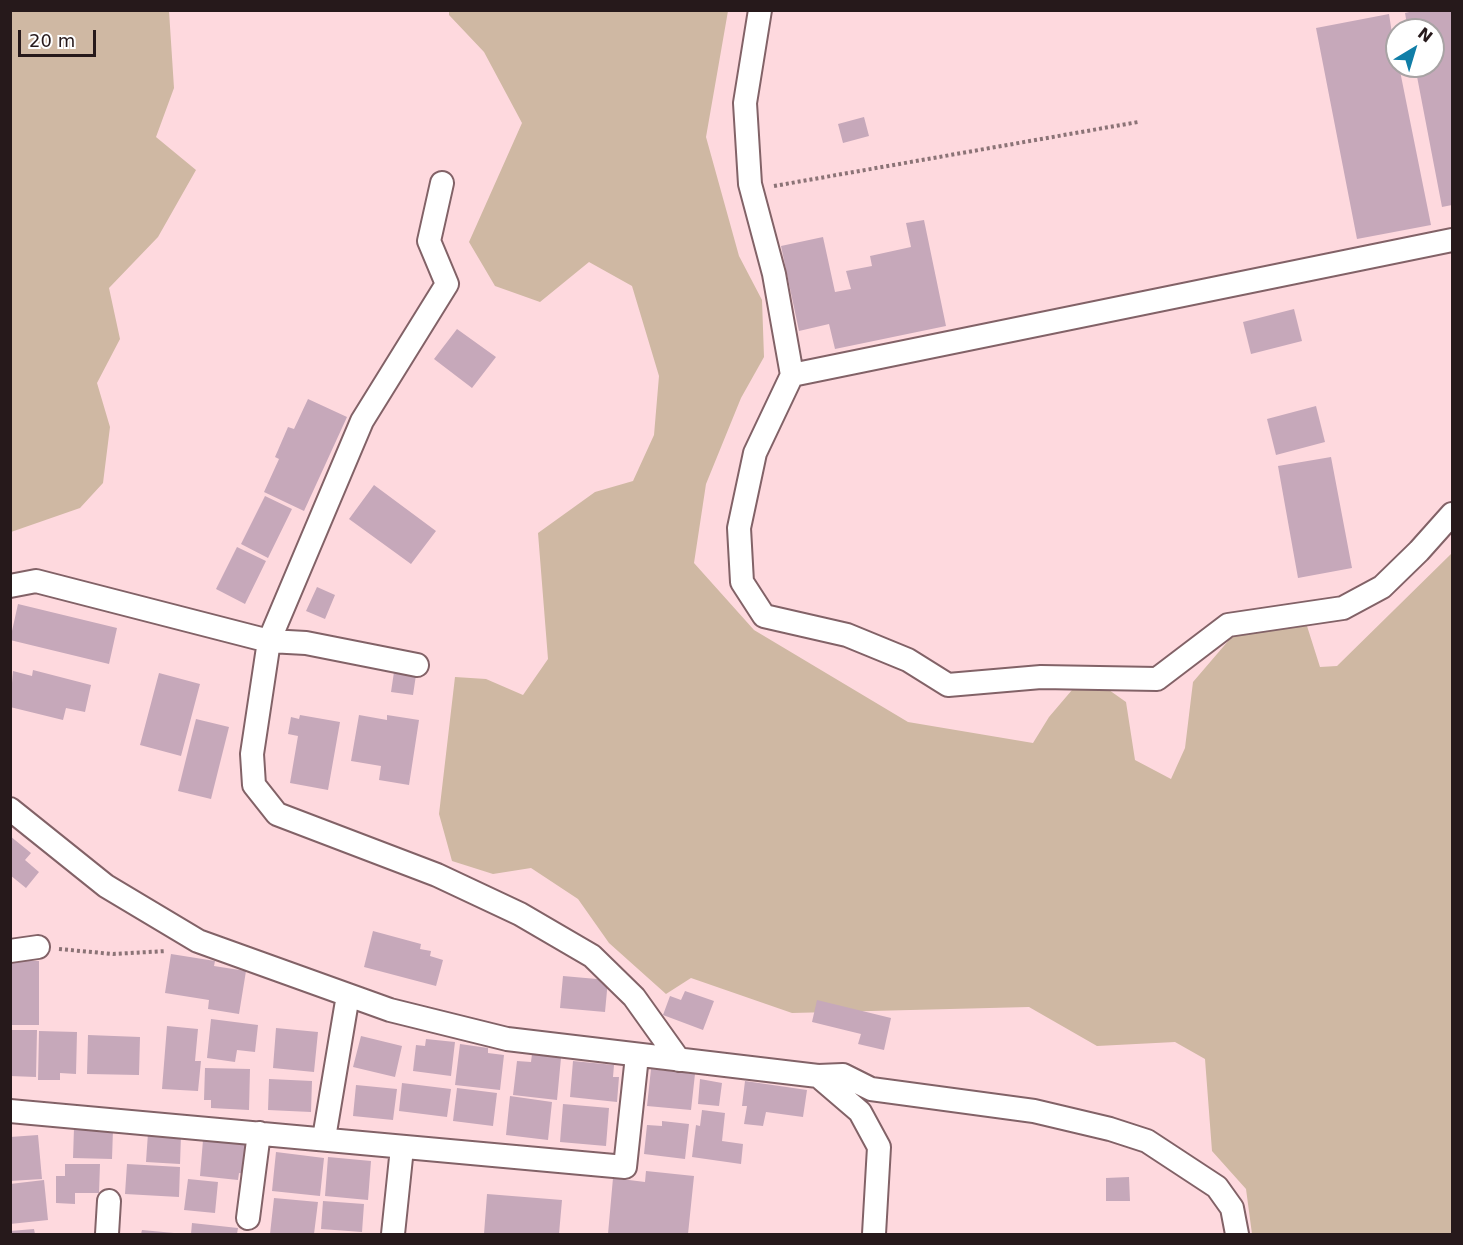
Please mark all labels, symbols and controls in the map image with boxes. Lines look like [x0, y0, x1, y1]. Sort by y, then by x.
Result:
scale bar [21, 18, 99, 56]
north arrow [1385, 18, 1445, 78]
text: N [1414, 23, 1436, 47]
text: 20 m [29, 30, 75, 51]

